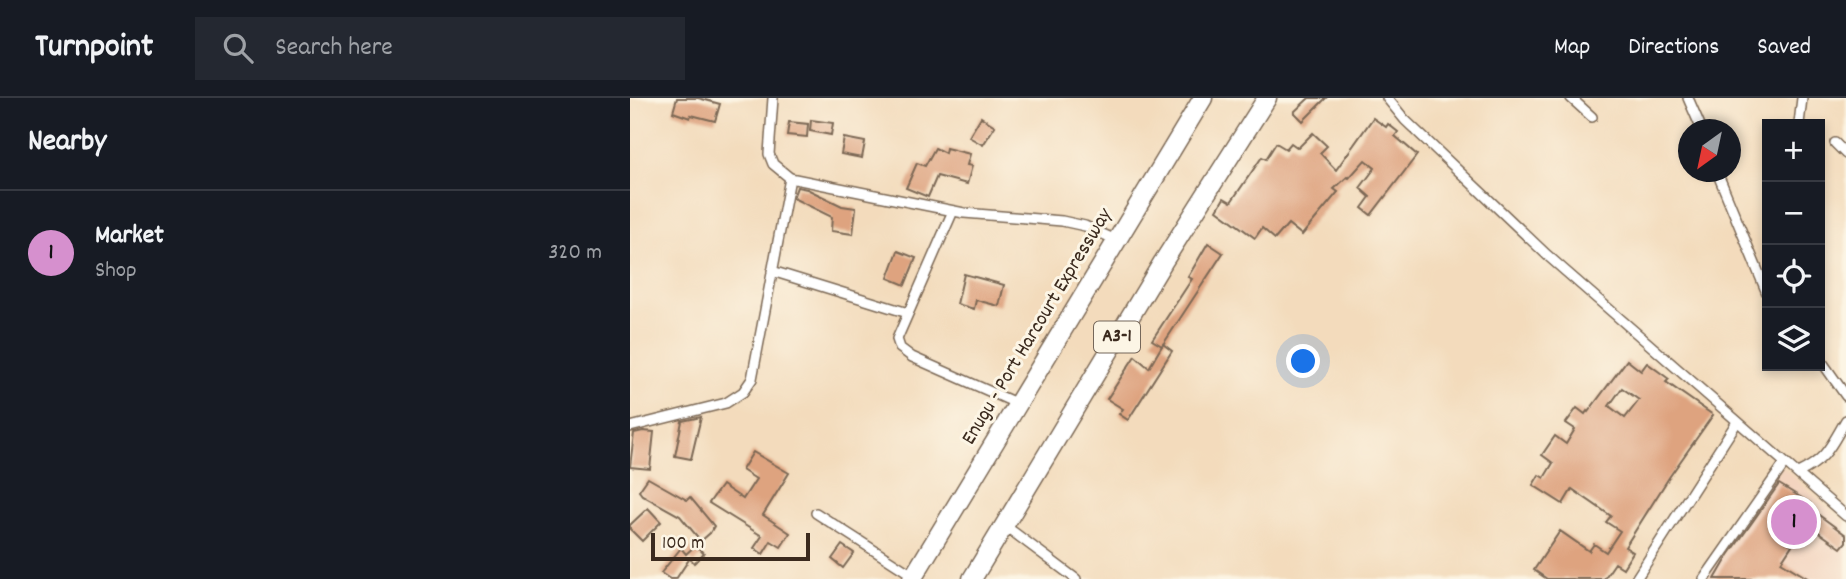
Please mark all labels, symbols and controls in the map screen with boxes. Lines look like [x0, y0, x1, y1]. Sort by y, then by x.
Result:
search box [195, 17, 685, 80]
text: Turnpoint [35, 25, 153, 72]
icon: search [219, 29, 257, 67]
text: Search here [275, 30, 393, 67]
text: Map [1554, 31, 1590, 65]
text: Directions [1628, 31, 1719, 65]
text: Saved [1757, 31, 1811, 65]
north arrow [1678, 119, 1741, 182]
map controls [1762, 119, 1825, 371]
button: + [1762, 119, 1825, 182]
text: Nearby [28, 122, 106, 165]
button: − [1762, 182, 1825, 245]
street label: Enugu - Port Harcourt Expressway [955, 202, 1121, 451]
text: Market [95, 218, 164, 255]
text: 1 [48, 237, 54, 270]
text: 320 m [548, 237, 602, 270]
button: locate [1762, 245, 1825, 308]
text: Shop [95, 255, 137, 288]
button: layers [1762, 308, 1825, 371]
road number: A3-1 [1094, 322, 1140, 353]
your location [1286, 344, 1320, 378]
pin: 1 [1771, 496, 1817, 548]
scale bar [651, 530, 810, 562]
text: 100 m [662, 531, 704, 558]

